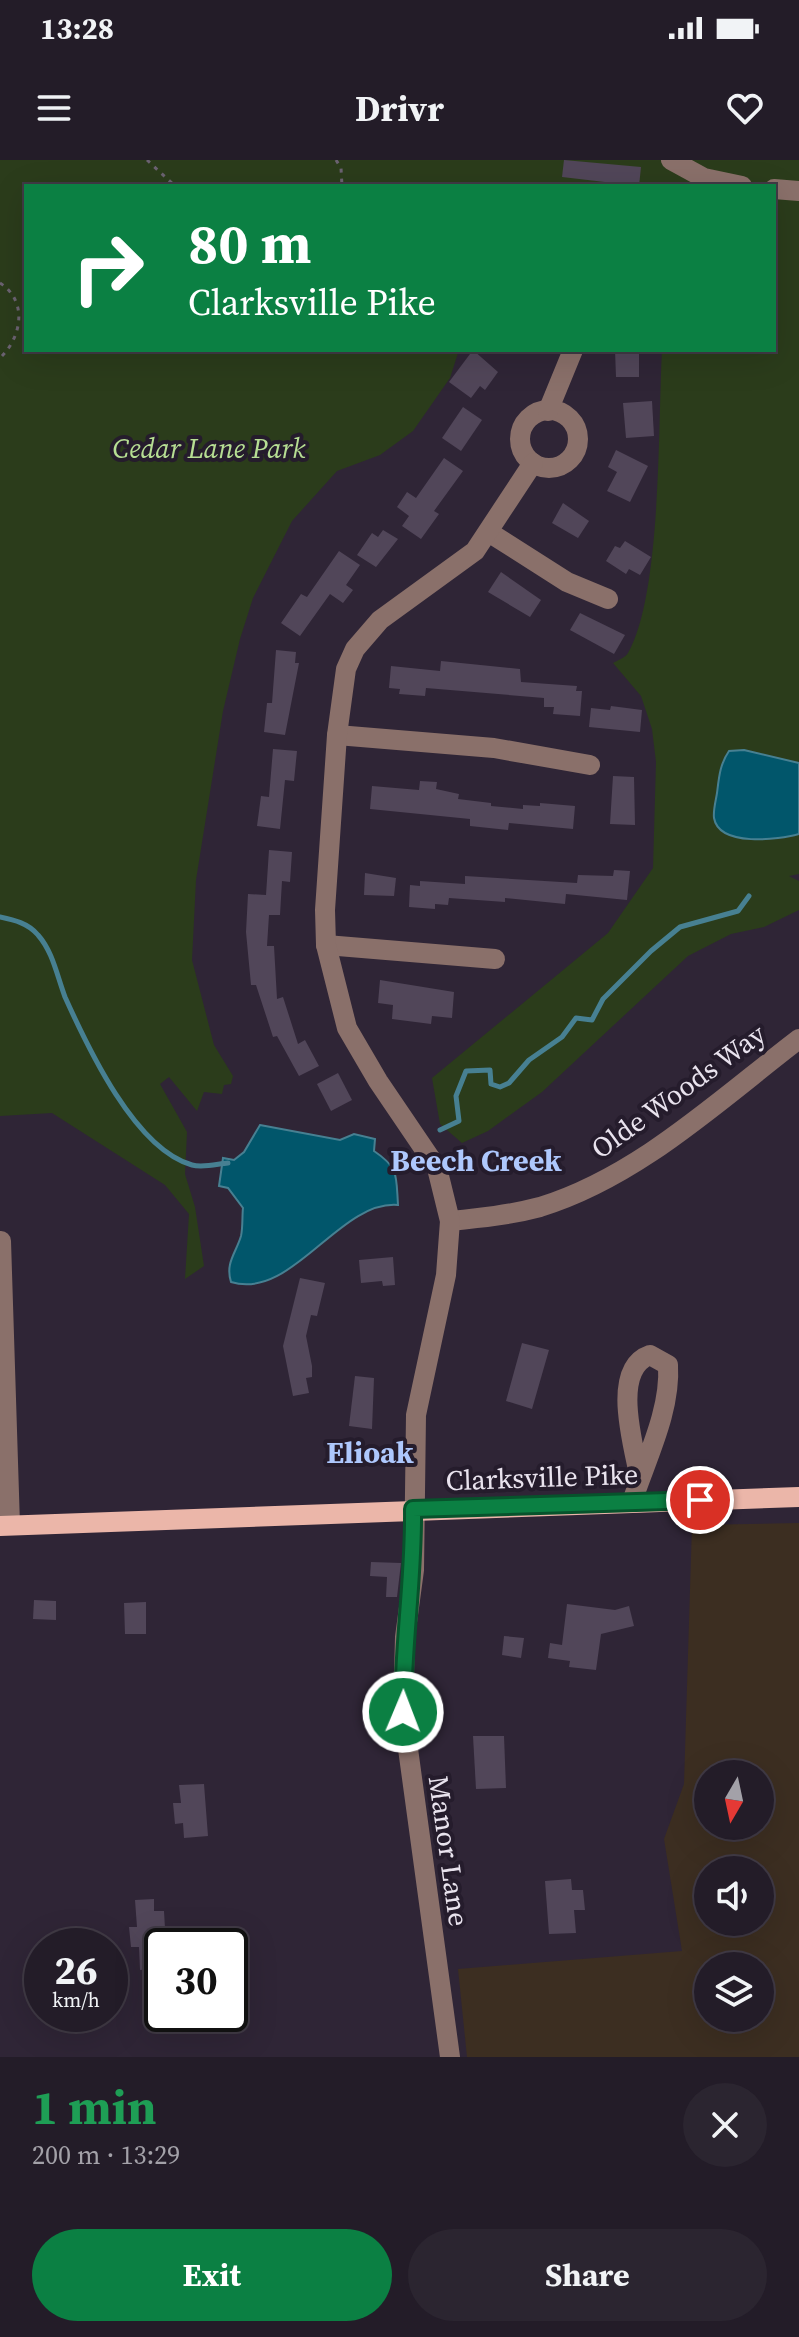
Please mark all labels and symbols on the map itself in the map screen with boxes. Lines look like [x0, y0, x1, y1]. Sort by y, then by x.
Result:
park label: Cedar Lane Park [113, 429, 306, 467]
street label: Olde Woods Way [583, 1015, 773, 1167]
district label: Beech Creek [390, 1140, 562, 1181]
district label: Elioak [326, 1432, 414, 1473]
street label: Clarksville Pike [445, 1455, 639, 1499]
pin [666, 1466, 734, 1534]
position arrow [361, 1670, 445, 1754]
north arrow [694, 1760, 774, 1840]
street label: Manor Lane [420, 1773, 478, 1929]
speed limit sign: 30 [144, 1928, 248, 2032]

